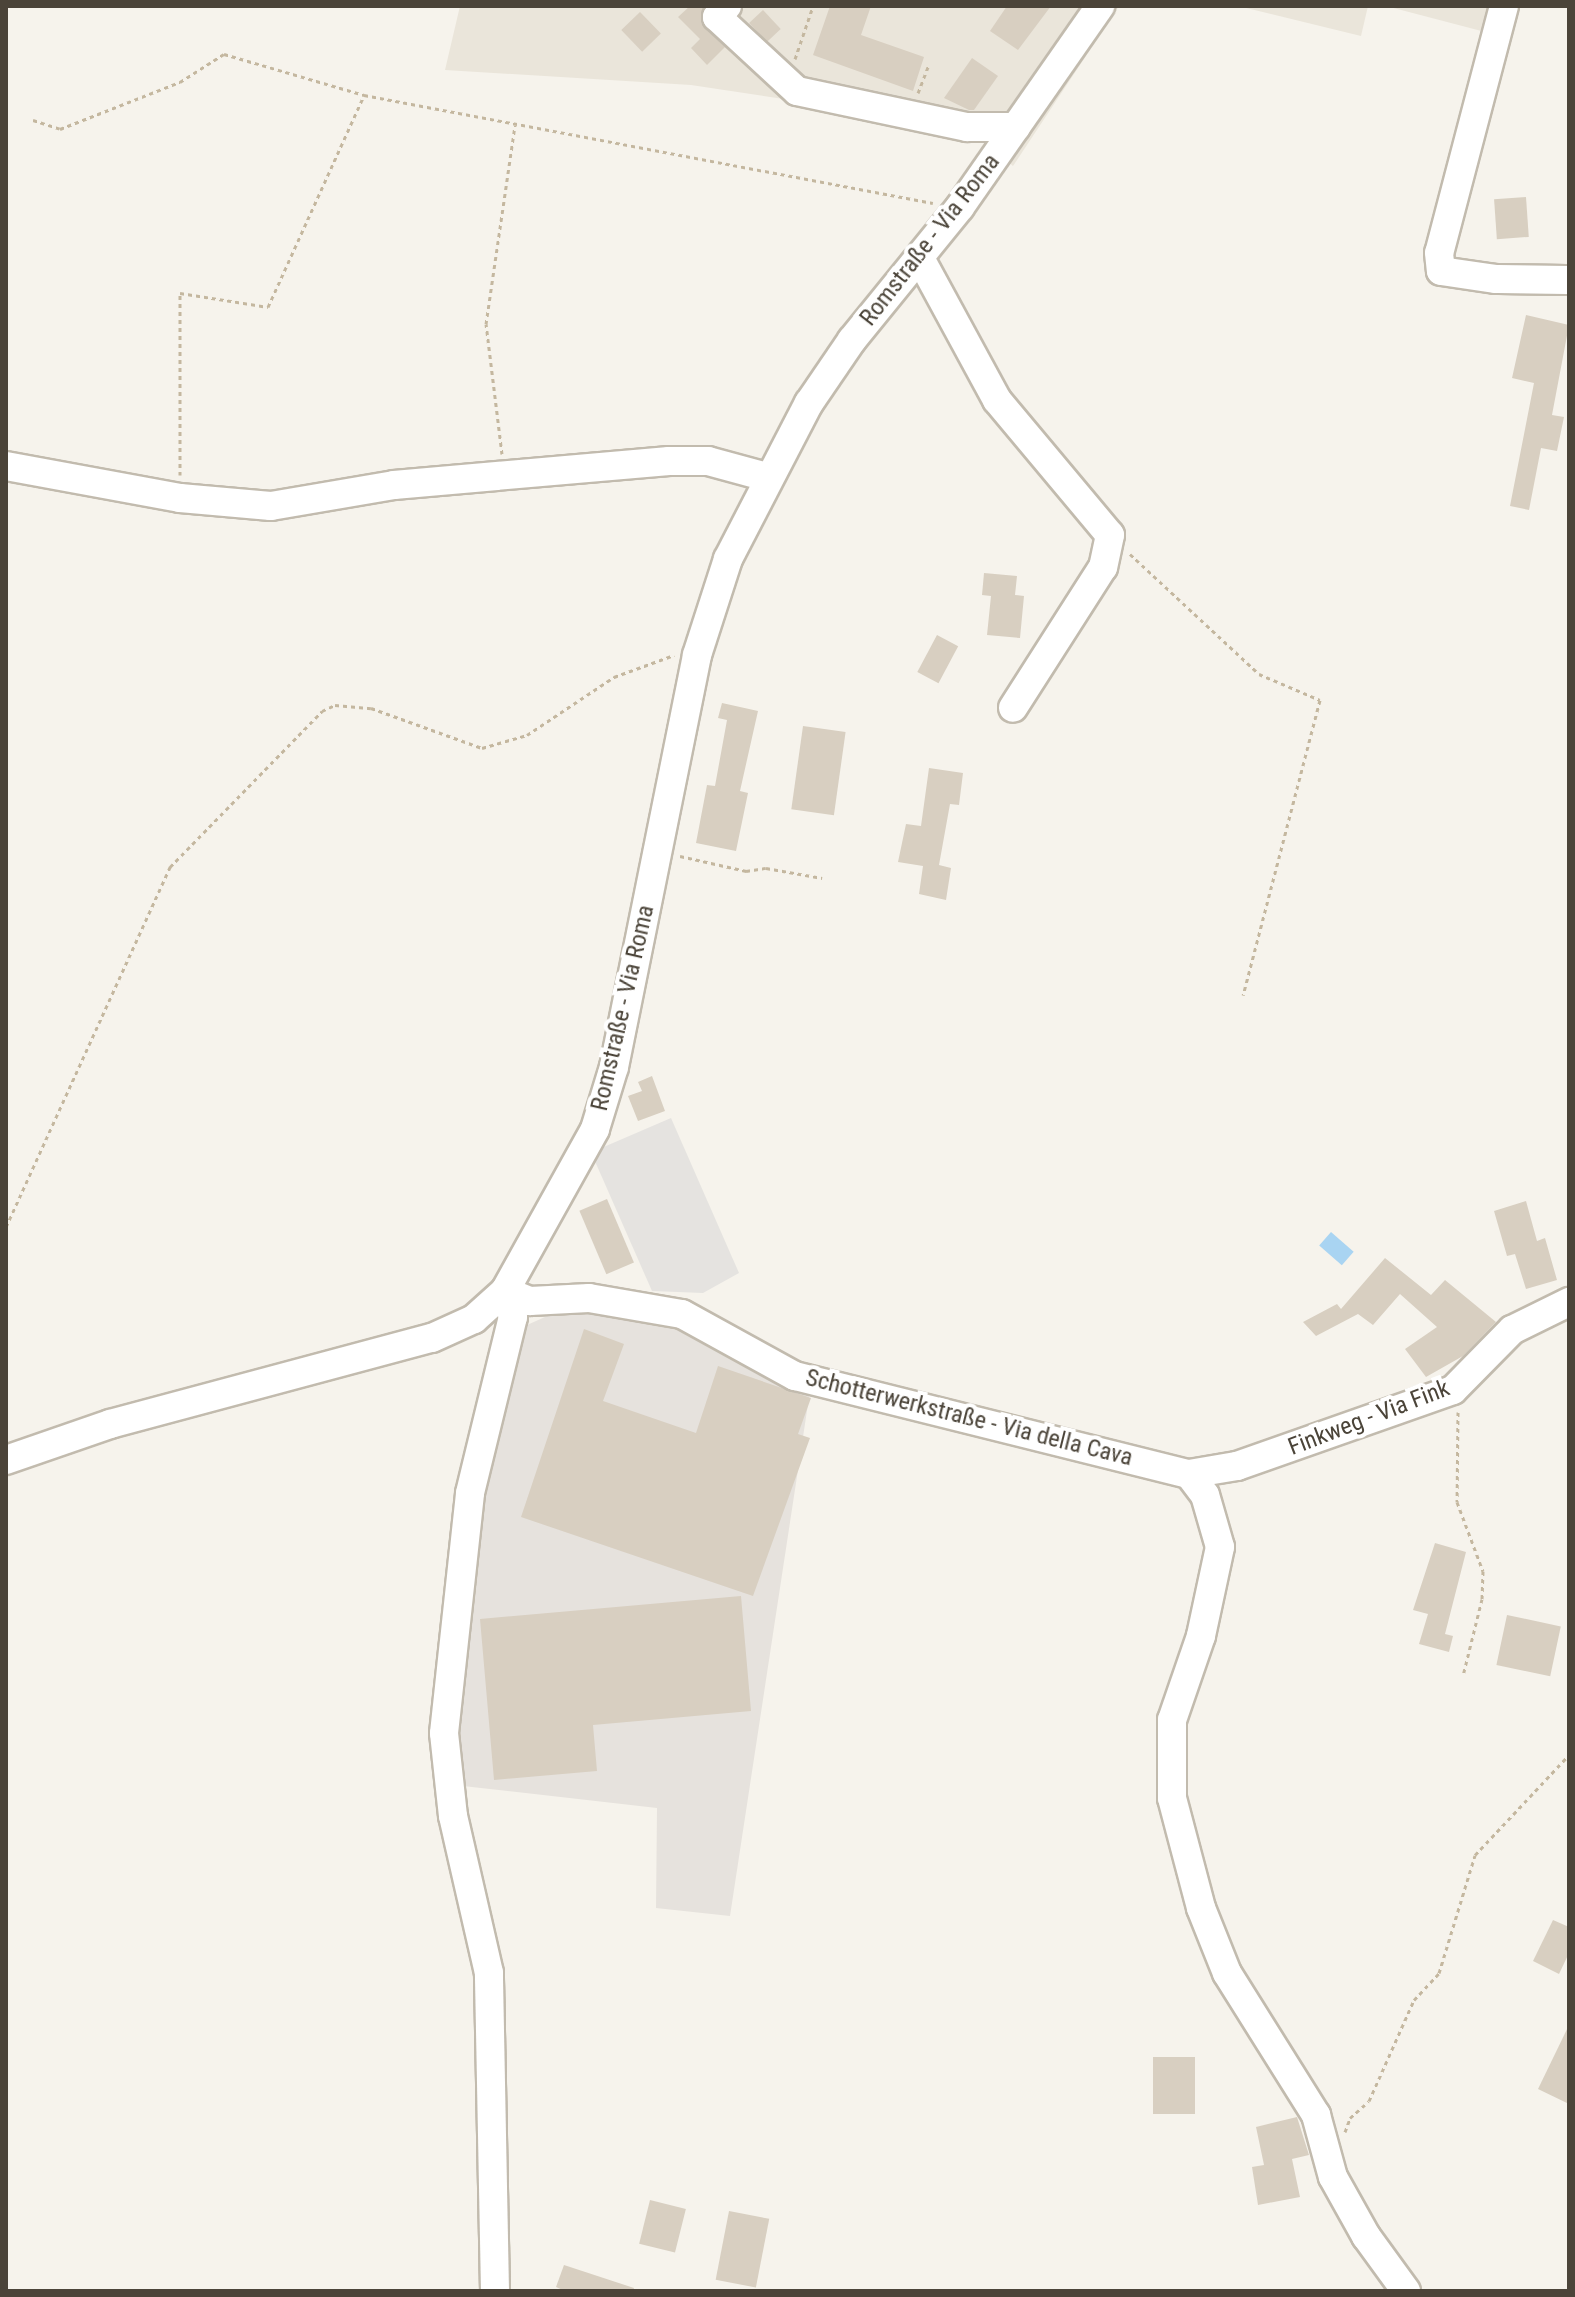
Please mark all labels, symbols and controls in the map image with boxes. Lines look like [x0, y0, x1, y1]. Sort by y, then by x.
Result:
street label: Romstraße - Via Roma [854, 148, 1006, 332]
street label: Romstraße - Via Roma [585, 902, 661, 1114]
street label: Schotterwerkstraße - Via della Cava [803, 1363, 1135, 1473]
street label: Finkweg - Via Fink [1284, 1374, 1454, 1462]

